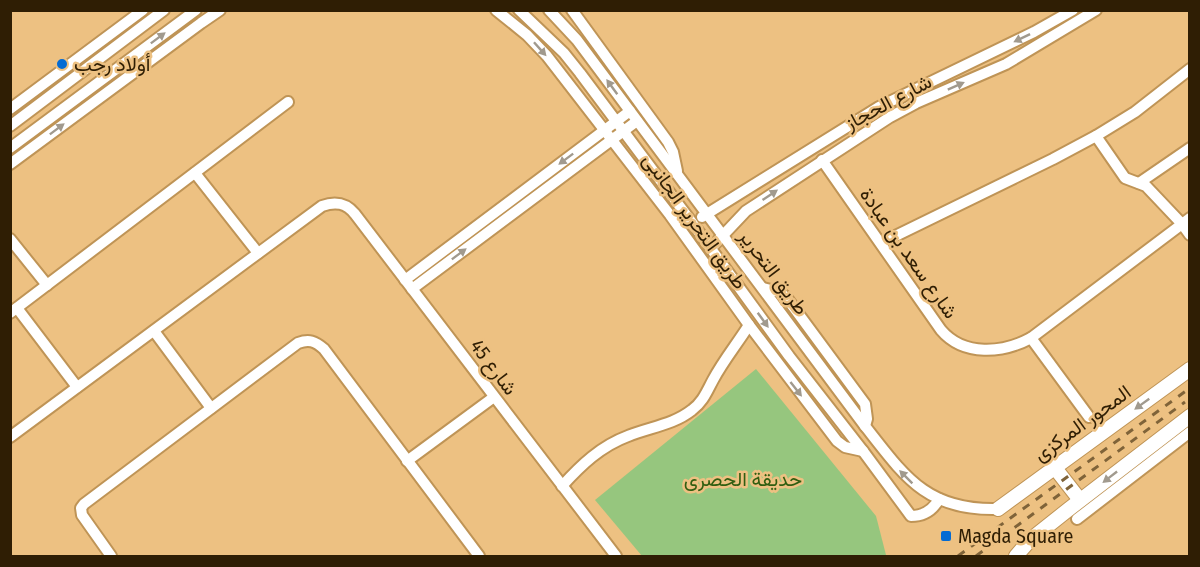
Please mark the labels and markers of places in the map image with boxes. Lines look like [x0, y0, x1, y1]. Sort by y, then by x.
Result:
place label: أولاد رجب [74, 52, 151, 77]
marker: أولاد رجب [55, 57, 69, 71]
place label: Magda Square [958, 524, 1073, 548]
marker: Magda Square [939, 529, 953, 543]

